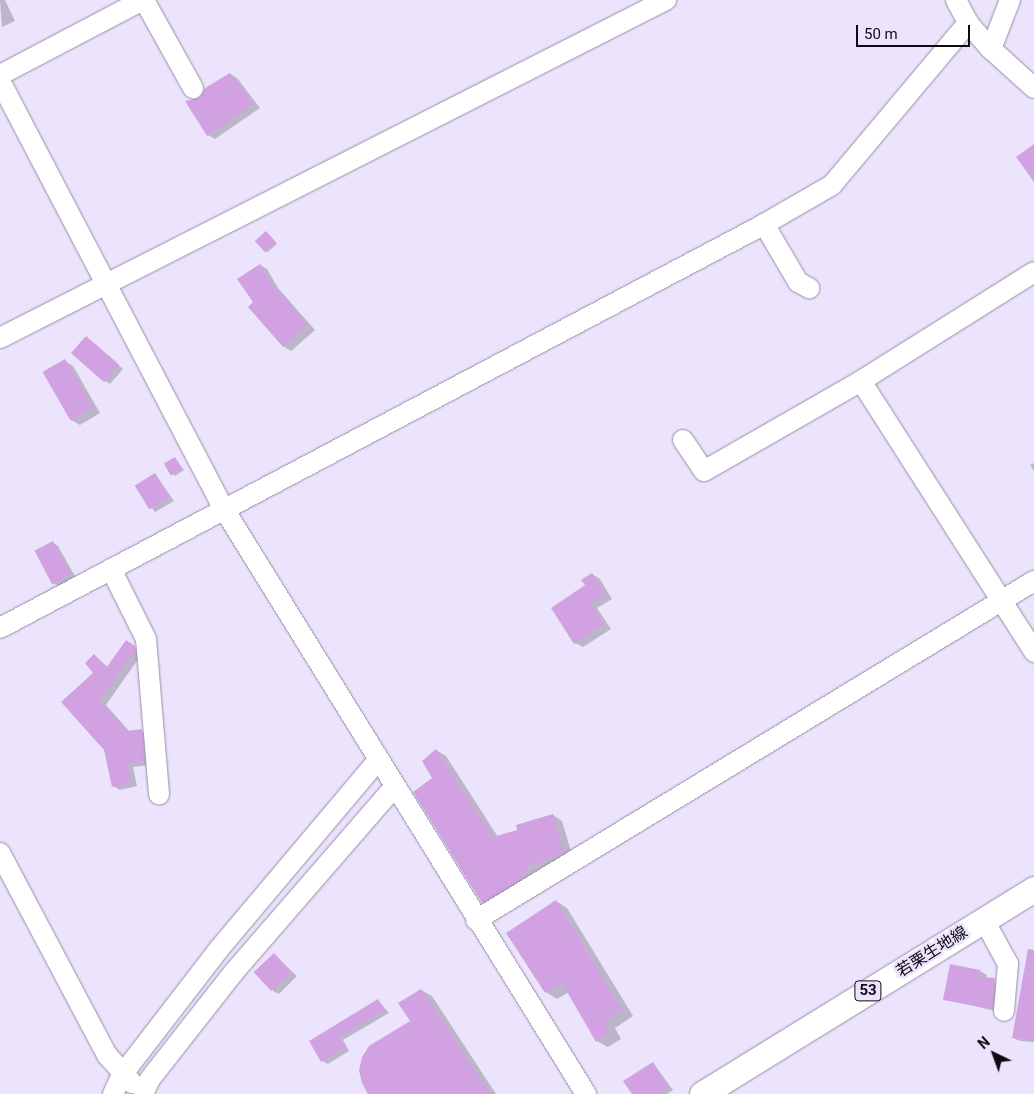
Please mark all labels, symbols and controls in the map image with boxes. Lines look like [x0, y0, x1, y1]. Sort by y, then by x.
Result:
scale bar [859, 15, 973, 47]
text: 50 m [864, 25, 898, 43]
street label: 若栗生地線 [893, 923, 971, 981]
road number: 53 [854, 978, 882, 1004]
north arrow [969, 1029, 1019, 1079]
text: N [975, 1034, 993, 1052]

